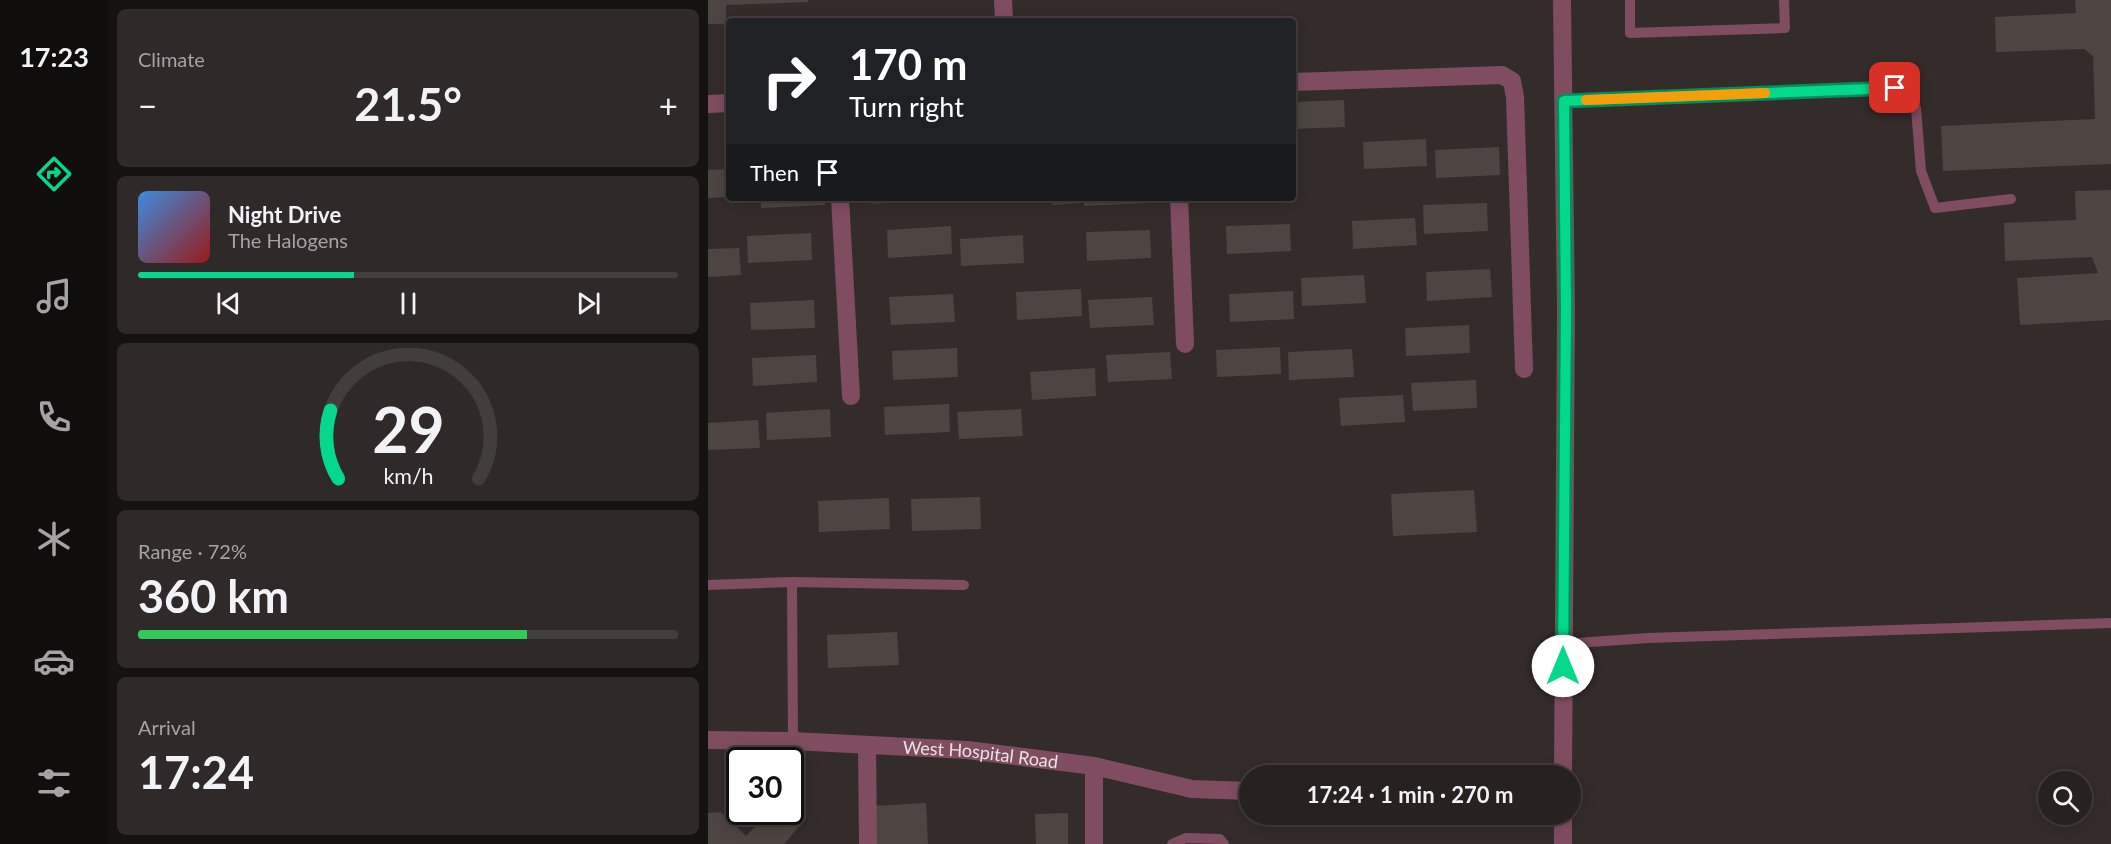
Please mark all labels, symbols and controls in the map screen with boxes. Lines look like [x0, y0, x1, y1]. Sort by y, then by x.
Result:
text: 170 m [849, 39, 967, 89]
text: 17:23 [19, 40, 89, 73]
icon: right [750, 42, 828, 120]
text: Climate [138, 47, 205, 71]
pin [1869, 62, 1920, 113]
icon: arrive [1878, 71, 1911, 104]
text: 21.5° [354, 77, 462, 131]
text: − [138, 85, 157, 125]
text: + [659, 85, 678, 125]
text: Turn right [849, 90, 964, 123]
icon: directions [33, 153, 75, 195]
icon: arrive [811, 156, 844, 189]
text: Then [750, 159, 799, 186]
text: Night Drive [228, 201, 341, 228]
text: The Halogens [228, 228, 348, 252]
icon: music [33, 275, 75, 317]
icon: previous [212, 287, 245, 320]
icon: pause [392, 287, 425, 320]
icon: next [572, 287, 605, 320]
text: 29 [372, 391, 444, 466]
icon: phone [33, 396, 75, 438]
text: km/h [383, 463, 433, 489]
icon: climate [33, 518, 75, 560]
text: Range · 72% [138, 539, 247, 563]
text: 360 km [138, 569, 289, 623]
position arrow [1531, 634, 1595, 698]
icon: car [33, 640, 75, 682]
text: Arrival [138, 715, 196, 739]
street label: West Hospital Road [902, 736, 1059, 772]
text: 17:24 [138, 745, 254, 799]
speed limit sign: 30 [726, 747, 804, 825]
icon: filters [33, 762, 75, 804]
map controls [2038, 771, 2092, 825]
button: search [2038, 771, 2092, 825]
text: 17:24 · 1 min · 270 m [1307, 781, 1513, 808]

